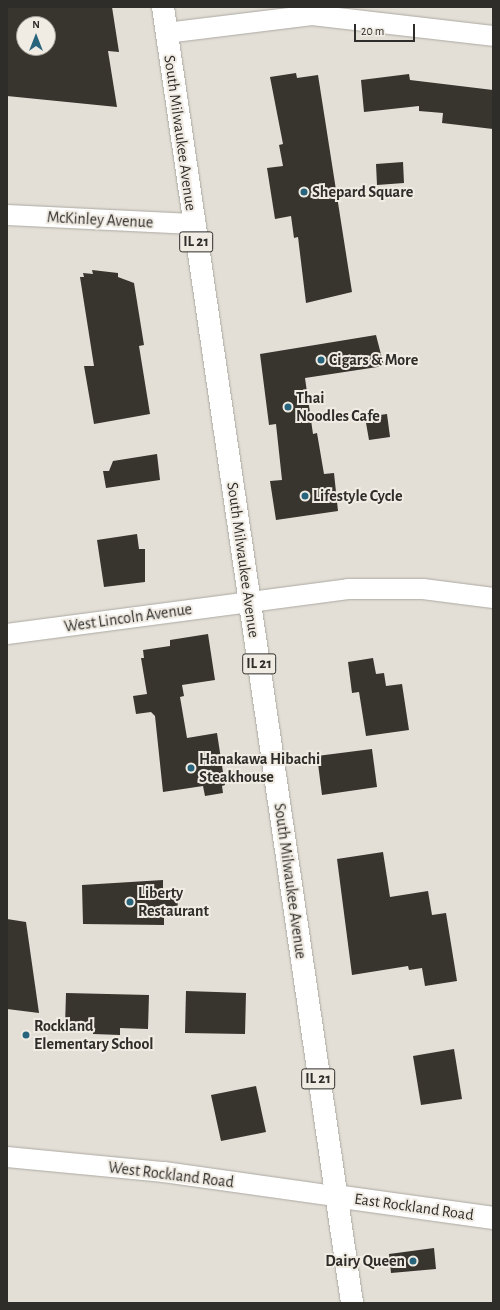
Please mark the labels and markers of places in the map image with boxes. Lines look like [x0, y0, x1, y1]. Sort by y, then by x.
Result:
place label: Shepard Square [312, 182, 413, 202]
marker: Shepard Square [299, 187, 309, 197]
place label: Cigars & More [329, 350, 418, 370]
marker: Cigars & More [316, 355, 326, 365]
place label: Thai Noodles Cafe [296, 388, 380, 426]
marker: Thai Noodles Cafe [283, 402, 293, 412]
place label: Lifestyle Cycle [313, 486, 403, 506]
marker: Lifestyle Cycle [300, 491, 310, 501]
place label: Hanakawa Hibachi Steakhouse [199, 749, 320, 787]
marker: Hanakawa Hibachi Steakhouse [186, 763, 196, 773]
place label: Liberty Restaurant [138, 883, 209, 921]
marker: Liberty Restaurant [125, 897, 135, 907]
place label: Rockland Elementary School [34, 1016, 154, 1054]
marker: Rockland Elementary School [21, 1030, 31, 1040]
place label: Dairy Queen [325, 1251, 405, 1271]
marker: Dairy Queen [408, 1256, 418, 1266]

